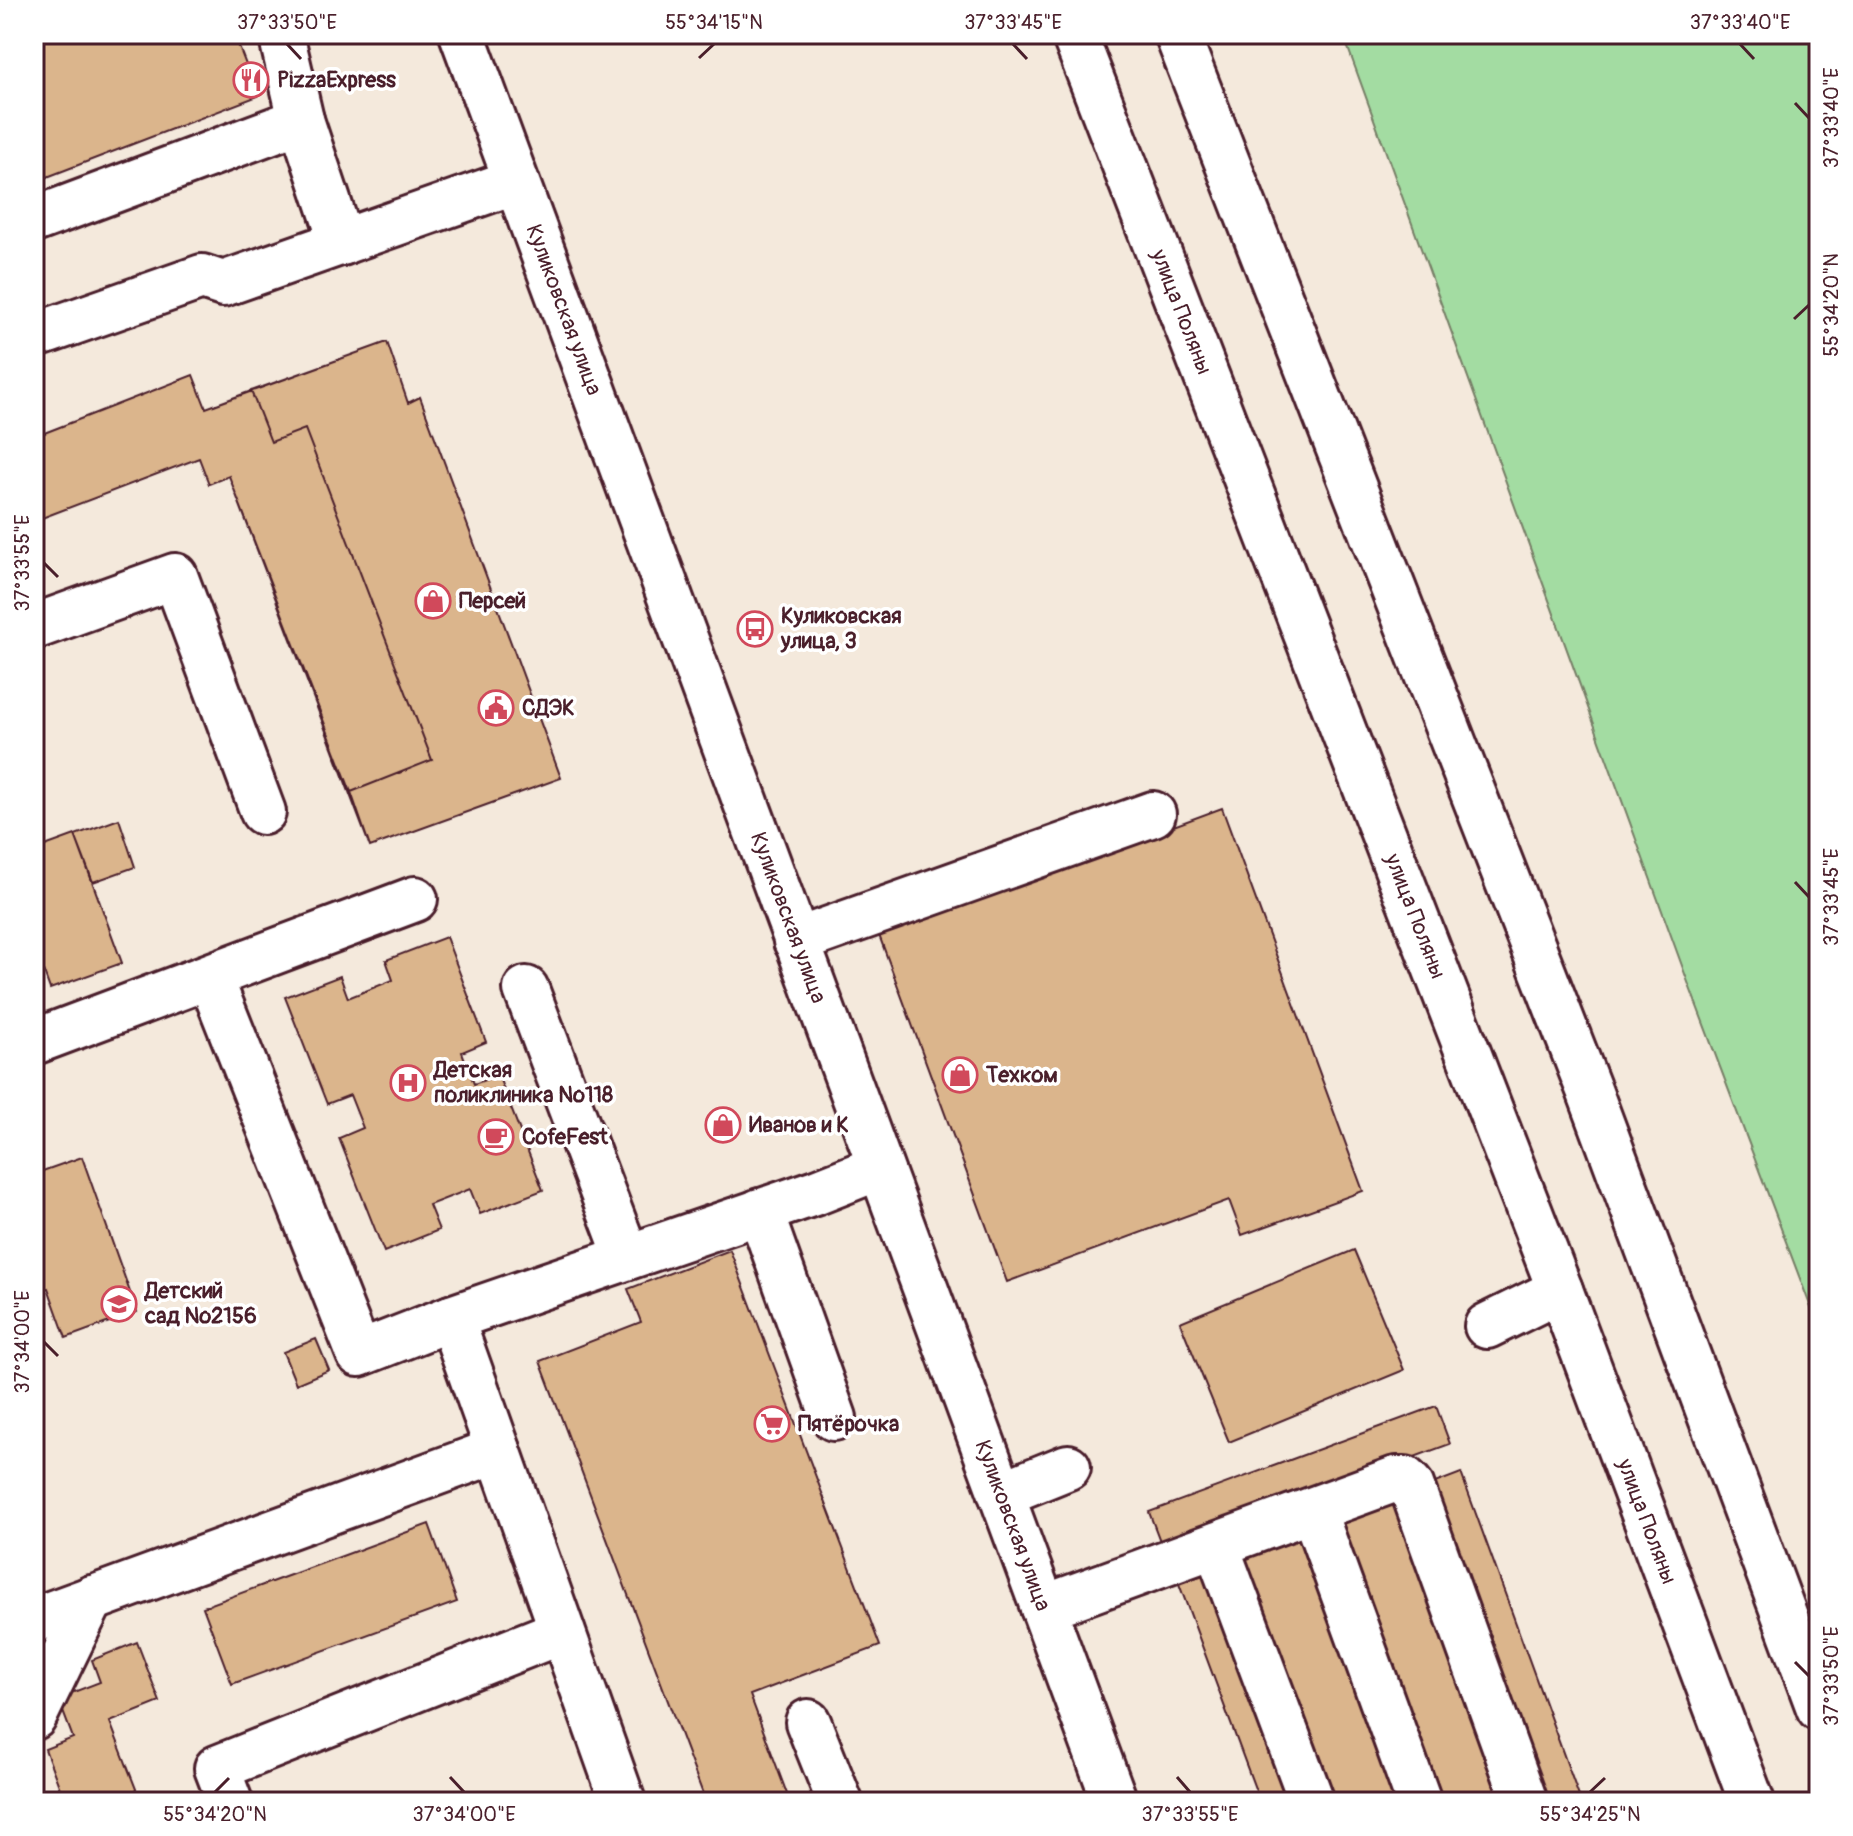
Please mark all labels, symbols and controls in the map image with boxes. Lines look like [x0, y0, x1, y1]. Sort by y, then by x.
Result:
text: 37°33'50"E [237, 10, 337, 35]
text: 55°34'15"N [665, 10, 763, 35]
text: 37°33'45"E [964, 10, 1062, 35]
text: 37°33'40"E [1690, 10, 1790, 35]
restaurant icon: PizzaExpress [232, 61, 270, 99]
place label: PizzaExpress [277, 66, 396, 94]
text: 37°33'40"E [1819, 68, 1844, 168]
street label: Куликовская улица [520, 220, 608, 399]
street label: улица Поляны [1144, 245, 1218, 378]
text: 55°34'20"N [1819, 253, 1844, 357]
text: 37°33'55"E [10, 515, 35, 611]
shop icon: Персей [414, 582, 452, 620]
place label: Персей [459, 587, 526, 615]
place label: Куликовская улица, 3 [780, 602, 902, 655]
bus stop icon: Куликовская улица, 3 [736, 610, 774, 648]
public building icon: СДЭК [477, 689, 515, 727]
place label: СДЭК [522, 694, 575, 722]
street label: Куликовская улица [744, 828, 833, 1007]
text: 37°33'45"E [1819, 848, 1844, 946]
street label: улица Поляны [1378, 849, 1452, 983]
place label: Детская поликлиника №118 [432, 1056, 613, 1109]
shop icon: Техком [941, 1056, 979, 1094]
place label: Техком [985, 1061, 1058, 1089]
hospital icon: Детская поликлиника №118 [389, 1064, 427, 1102]
shop icon: Иванов и К [704, 1106, 742, 1144]
place label: Иванов и К [749, 1111, 849, 1139]
cafe icon: CofeFest [477, 1118, 515, 1156]
place label: CofeFest [522, 1123, 609, 1151]
place label: Детский сад №2156 [143, 1277, 257, 1330]
school or university icon: Детский сад №2156 [100, 1285, 138, 1323]
text: 37°34'00"E [10, 1290, 35, 1394]
supermarket icon: Пятёрочка [753, 1405, 791, 1443]
place label: Пятёрочка [798, 1410, 899, 1438]
street label: Куликовская улица [969, 1436, 1057, 1615]
street label: улица Поляны [1610, 1454, 1683, 1588]
text: 37°33'50"E [1819, 1626, 1844, 1726]
text: 55°34'20"N [163, 1802, 267, 1827]
text: 37°34'00"E [412, 1802, 516, 1827]
text: 37°33'55"E [1142, 1802, 1238, 1827]
text: 55°34'25"N [1540, 1802, 1640, 1827]

